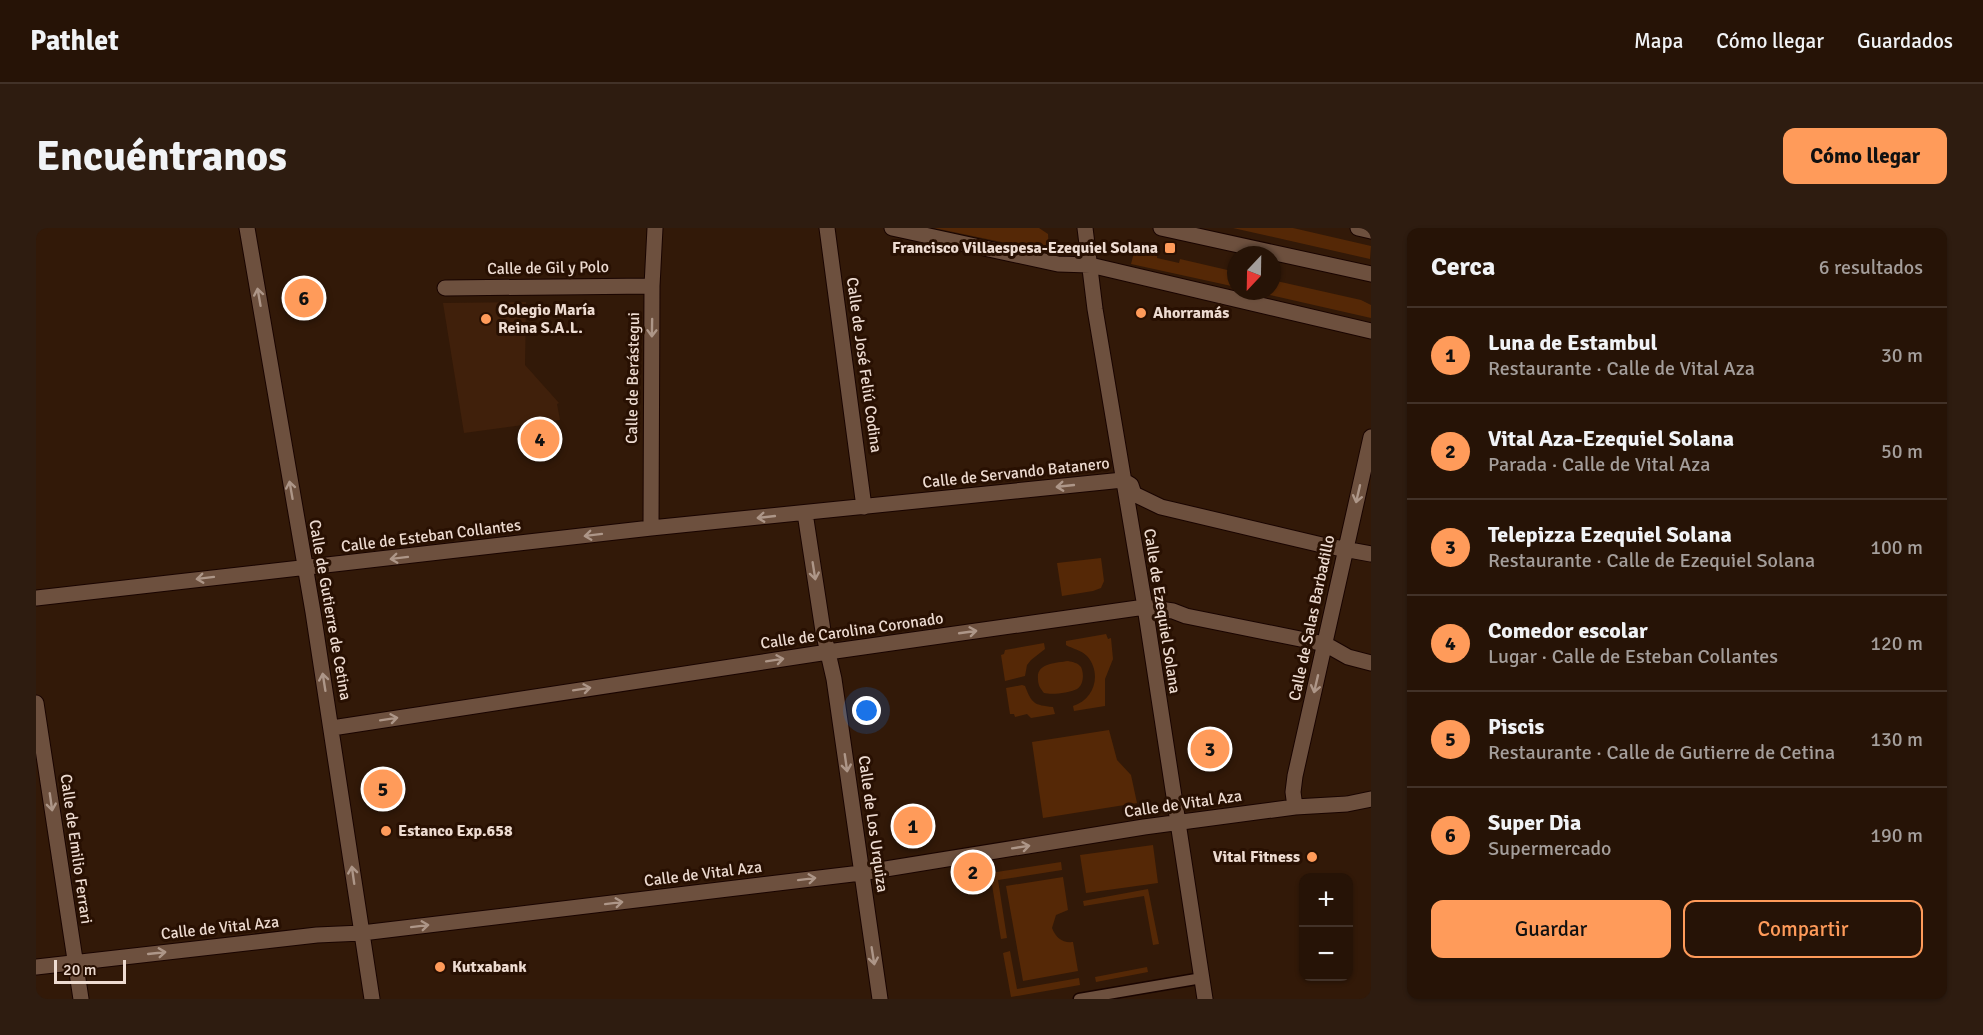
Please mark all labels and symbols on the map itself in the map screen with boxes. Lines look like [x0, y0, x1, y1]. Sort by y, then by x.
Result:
place label: Francisco Villaespesa-Ezequiel Solana [892, 238, 1158, 258]
marker: Francisco Villaespesa-Ezequiel Solana [1163, 241, 1177, 255]
north arrow [1227, 246, 1281, 300]
street label: Calle de Gil y Polo [487, 257, 609, 279]
pin: 6 [284, 276, 324, 320]
street label: Calle de José Feliú Codina [842, 276, 886, 454]
one-way arrow [253, 288, 264, 308]
place label: Colegio María Reina S.A.L. [498, 300, 595, 338]
place label: Ahorramás [1153, 303, 1229, 323]
marker: Ahorramás [1134, 306, 1148, 320]
marker: Colegio María Reina S.A.L. [479, 312, 493, 326]
street label: Calle de Berástegui [622, 312, 644, 444]
one-way arrow [646, 318, 658, 338]
pin: 4 [520, 416, 560, 462]
street label: Calle de Servando Batanero [922, 453, 1110, 493]
one-way arrow [286, 480, 297, 500]
one-way arrow [1055, 481, 1075, 492]
one-way arrow [1351, 484, 1363, 503]
one-way arrow [757, 512, 777, 523]
street label: Calle de Esteban Collantes [340, 515, 522, 557]
street label: Calle de Gutierre de Cetina [304, 518, 356, 702]
street label: Calle de Ezequiel Solana [1139, 527, 1185, 695]
one-way arrow [583, 529, 603, 540]
street label: Calle de Salas Barbadillo [1285, 533, 1339, 703]
one-way arrow [390, 552, 409, 563]
one-way arrow [809, 560, 820, 580]
one-way arrow [196, 573, 216, 584]
street label: Calle de Carolina Coronado [759, 608, 945, 654]
one-way arrow [958, 626, 977, 637]
one-way arrow [765, 654, 784, 665]
one-way arrow [319, 673, 330, 692]
one-way arrow [1310, 674, 1321, 693]
one-way arrow [572, 684, 592, 695]
your location [852, 696, 881, 725]
one-way arrow [379, 713, 399, 724]
pin: 3 [1190, 726, 1230, 772]
one-way arrow [841, 753, 852, 772]
street label: Calle de Los Urquiza [853, 754, 893, 894]
pin: 5 [364, 766, 402, 812]
street label: Calle de Emilio Ferrari [56, 773, 96, 925]
street label: Calle de Vital Aza [1123, 786, 1243, 822]
one-way arrow [45, 792, 56, 812]
pin: 1 [894, 804, 932, 848]
place label: Estanco Exp.658 [398, 821, 513, 841]
marker: Estanco Exp.658 [379, 824, 393, 838]
one-way arrow [1010, 841, 1030, 852]
place label: Vital Fitness [1213, 847, 1300, 867]
pin: 2 [954, 850, 992, 894]
marker: Vital Fitness [1305, 850, 1319, 864]
street label: Calle de Vital Aza [643, 857, 763, 891]
one-way arrow [347, 865, 358, 885]
one-way arrow [797, 873, 817, 884]
one-way arrow [603, 897, 623, 908]
street label: Calle de Vital Aza [160, 912, 280, 944]
one-way arrow [409, 920, 429, 931]
one-way arrow [868, 946, 879, 965]
one-way arrow [146, 947, 166, 958]
scale bar [54, 957, 126, 984]
place label: Kutxabank [452, 957, 527, 977]
marker: Kutxabank [433, 960, 447, 974]

